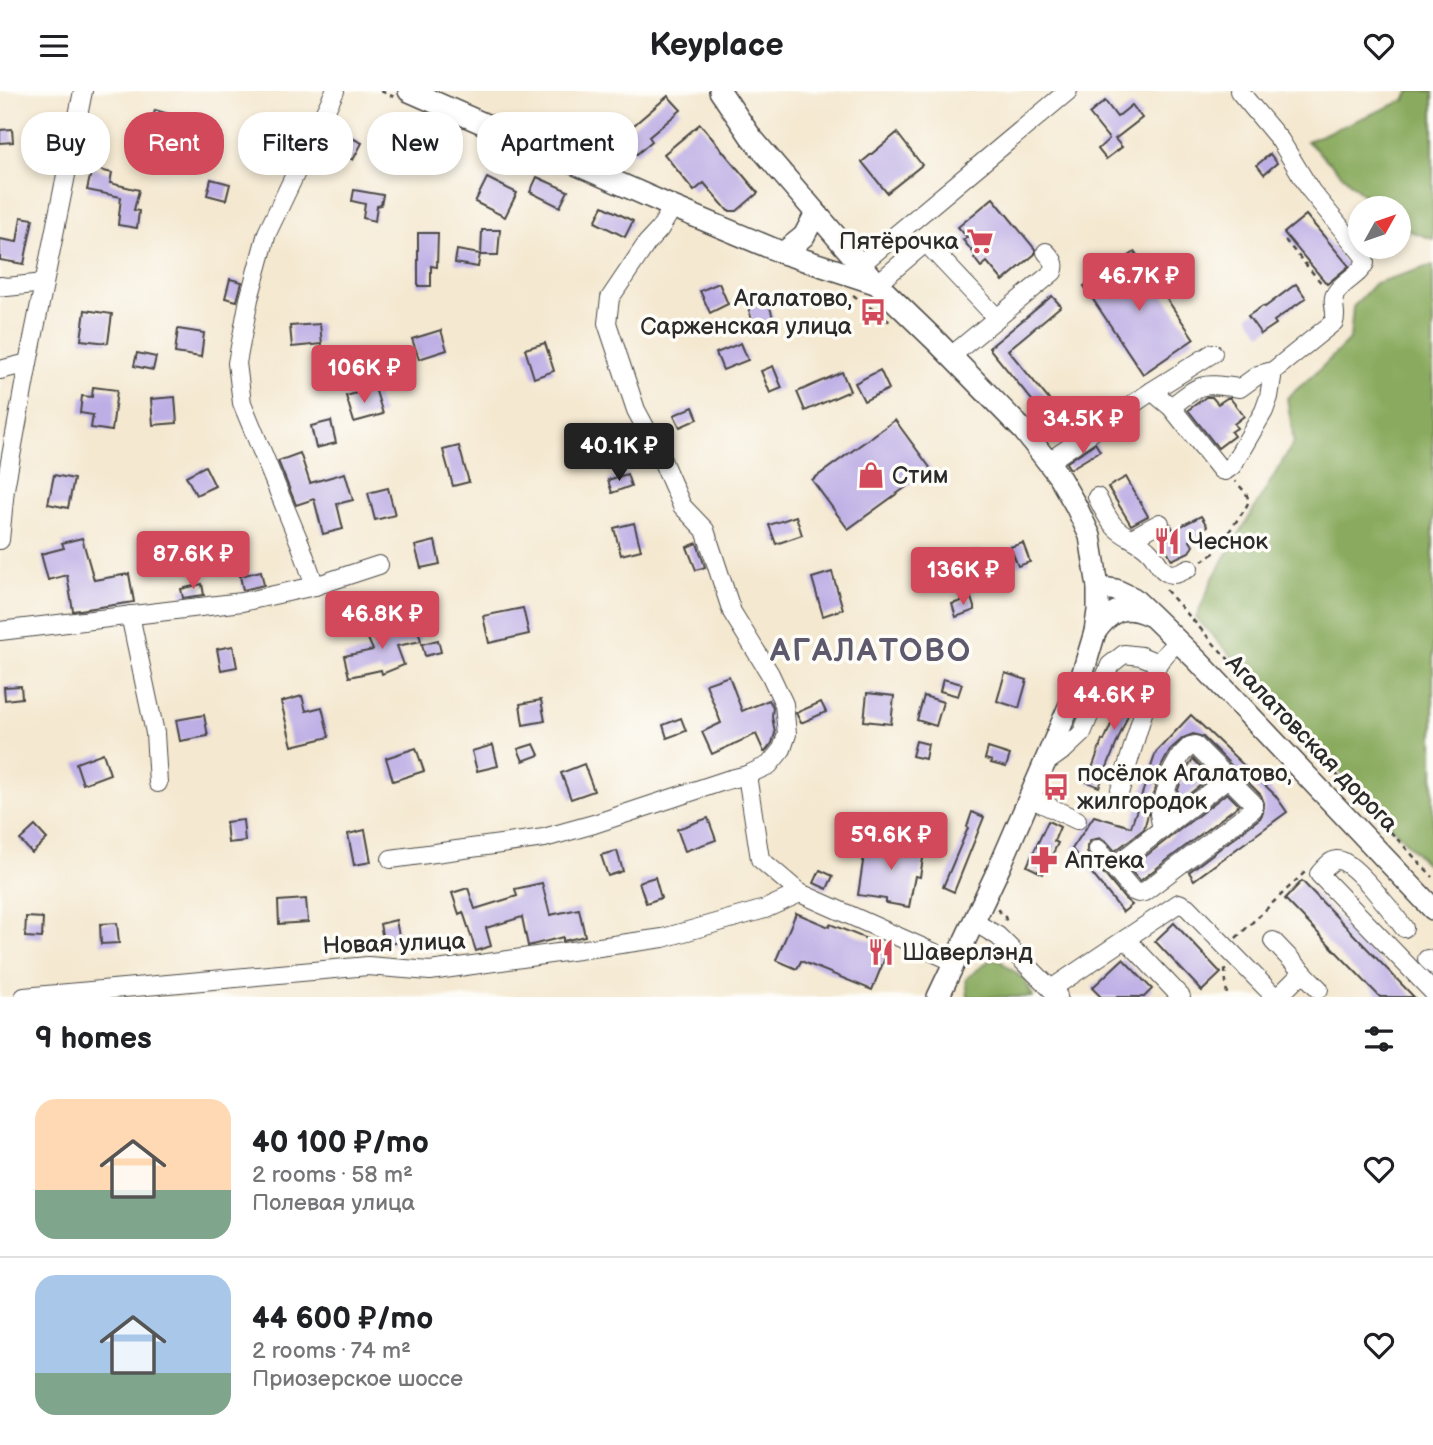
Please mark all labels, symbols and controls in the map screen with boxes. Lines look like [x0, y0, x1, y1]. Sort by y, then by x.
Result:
text: Keyplace [649, 26, 784, 65]
icon: menu [35, 27, 73, 65]
icon: heart [1360, 27, 1398, 65]
chip: Buy [21, 112, 110, 175]
chip: Rent [124, 112, 224, 175]
chip: Filters [238, 112, 353, 175]
chip: New [367, 112, 463, 175]
chip: Apartment [477, 112, 638, 175]
north arrow [1348, 196, 1410, 259]
map controls [1348, 196, 1411, 259]
supermarket icon: Пятёрочка [965, 226, 995, 256]
place label: Пятёрочка [839, 227, 959, 256]
pin: 46.7K ₽ [1074, 253, 1204, 313]
text: 46.7K ₽ [1099, 262, 1179, 290]
place label: Агалатово, Сарженская улица [640, 284, 852, 341]
bus stop icon: Агалатово, Сарженская улица [858, 297, 888, 327]
pin: 106K ₽ [307, 345, 421, 405]
text: 106K ₽ [327, 354, 401, 382]
pin: 34.5K ₽ [1018, 397, 1148, 456]
text: 34.5K ₽ [1043, 405, 1123, 433]
pin: 40.1K ₽ [554, 423, 684, 483]
text: 40.1K ₽ [580, 432, 658, 460]
shop icon: Стим [856, 460, 886, 490]
place label: Стим [892, 461, 949, 490]
restaurant icon: Чеснок [1152, 526, 1182, 556]
place label: Чеснок [1188, 527, 1268, 556]
pin: 87.6K ₽ [128, 531, 258, 591]
text: 87.6K ₽ [153, 540, 233, 568]
pin: 136K ₽ [906, 547, 1020, 607]
text: 136K ₽ [927, 556, 999, 584]
pin: 46.8K ₽ [317, 591, 447, 651]
text: 46.8K ₽ [341, 600, 423, 628]
district label: АГАЛАТОВО [769, 632, 972, 671]
street label: Агалатовская дорога [1219, 648, 1404, 838]
pin: 44.6K ₽ [1049, 673, 1179, 732]
text: 44.6K ₽ [1073, 681, 1155, 709]
place label: посёлок Агалатово, жилгородок [1077, 759, 1292, 816]
bus stop icon: посёлок Агалатово, жилгородок [1041, 772, 1071, 802]
pin: 59.6K ₽ [826, 813, 956, 872]
text: 59.6K ₽ [851, 821, 931, 849]
pharmacy icon: Аптека [1029, 845, 1059, 875]
place label: Аптека [1064, 846, 1145, 875]
street label: Новая улица [322, 927, 466, 960]
restaurant icon: Шаверлэнд [866, 937, 896, 967]
place label: Шаверлэнд [902, 938, 1033, 967]
icon: filters [1360, 1020, 1398, 1058]
text: 9 homes [35, 1021, 152, 1057]
text: 40 100 ₽/mo [252, 1125, 429, 1161]
icon: home [91, 1127, 175, 1211]
icon: heart [1360, 1150, 1398, 1188]
text: 2 rooms · 58 m² [252, 1161, 413, 1189]
text: Полевая улица [252, 1189, 415, 1217]
text: 44 600 ₽/mo [252, 1301, 433, 1337]
icon: home [91, 1303, 175, 1387]
icon: heart [1360, 1326, 1398, 1364]
text: 2 rooms · 74 m² [252, 1337, 411, 1365]
text: Приозерское шоссе [252, 1365, 463, 1393]

